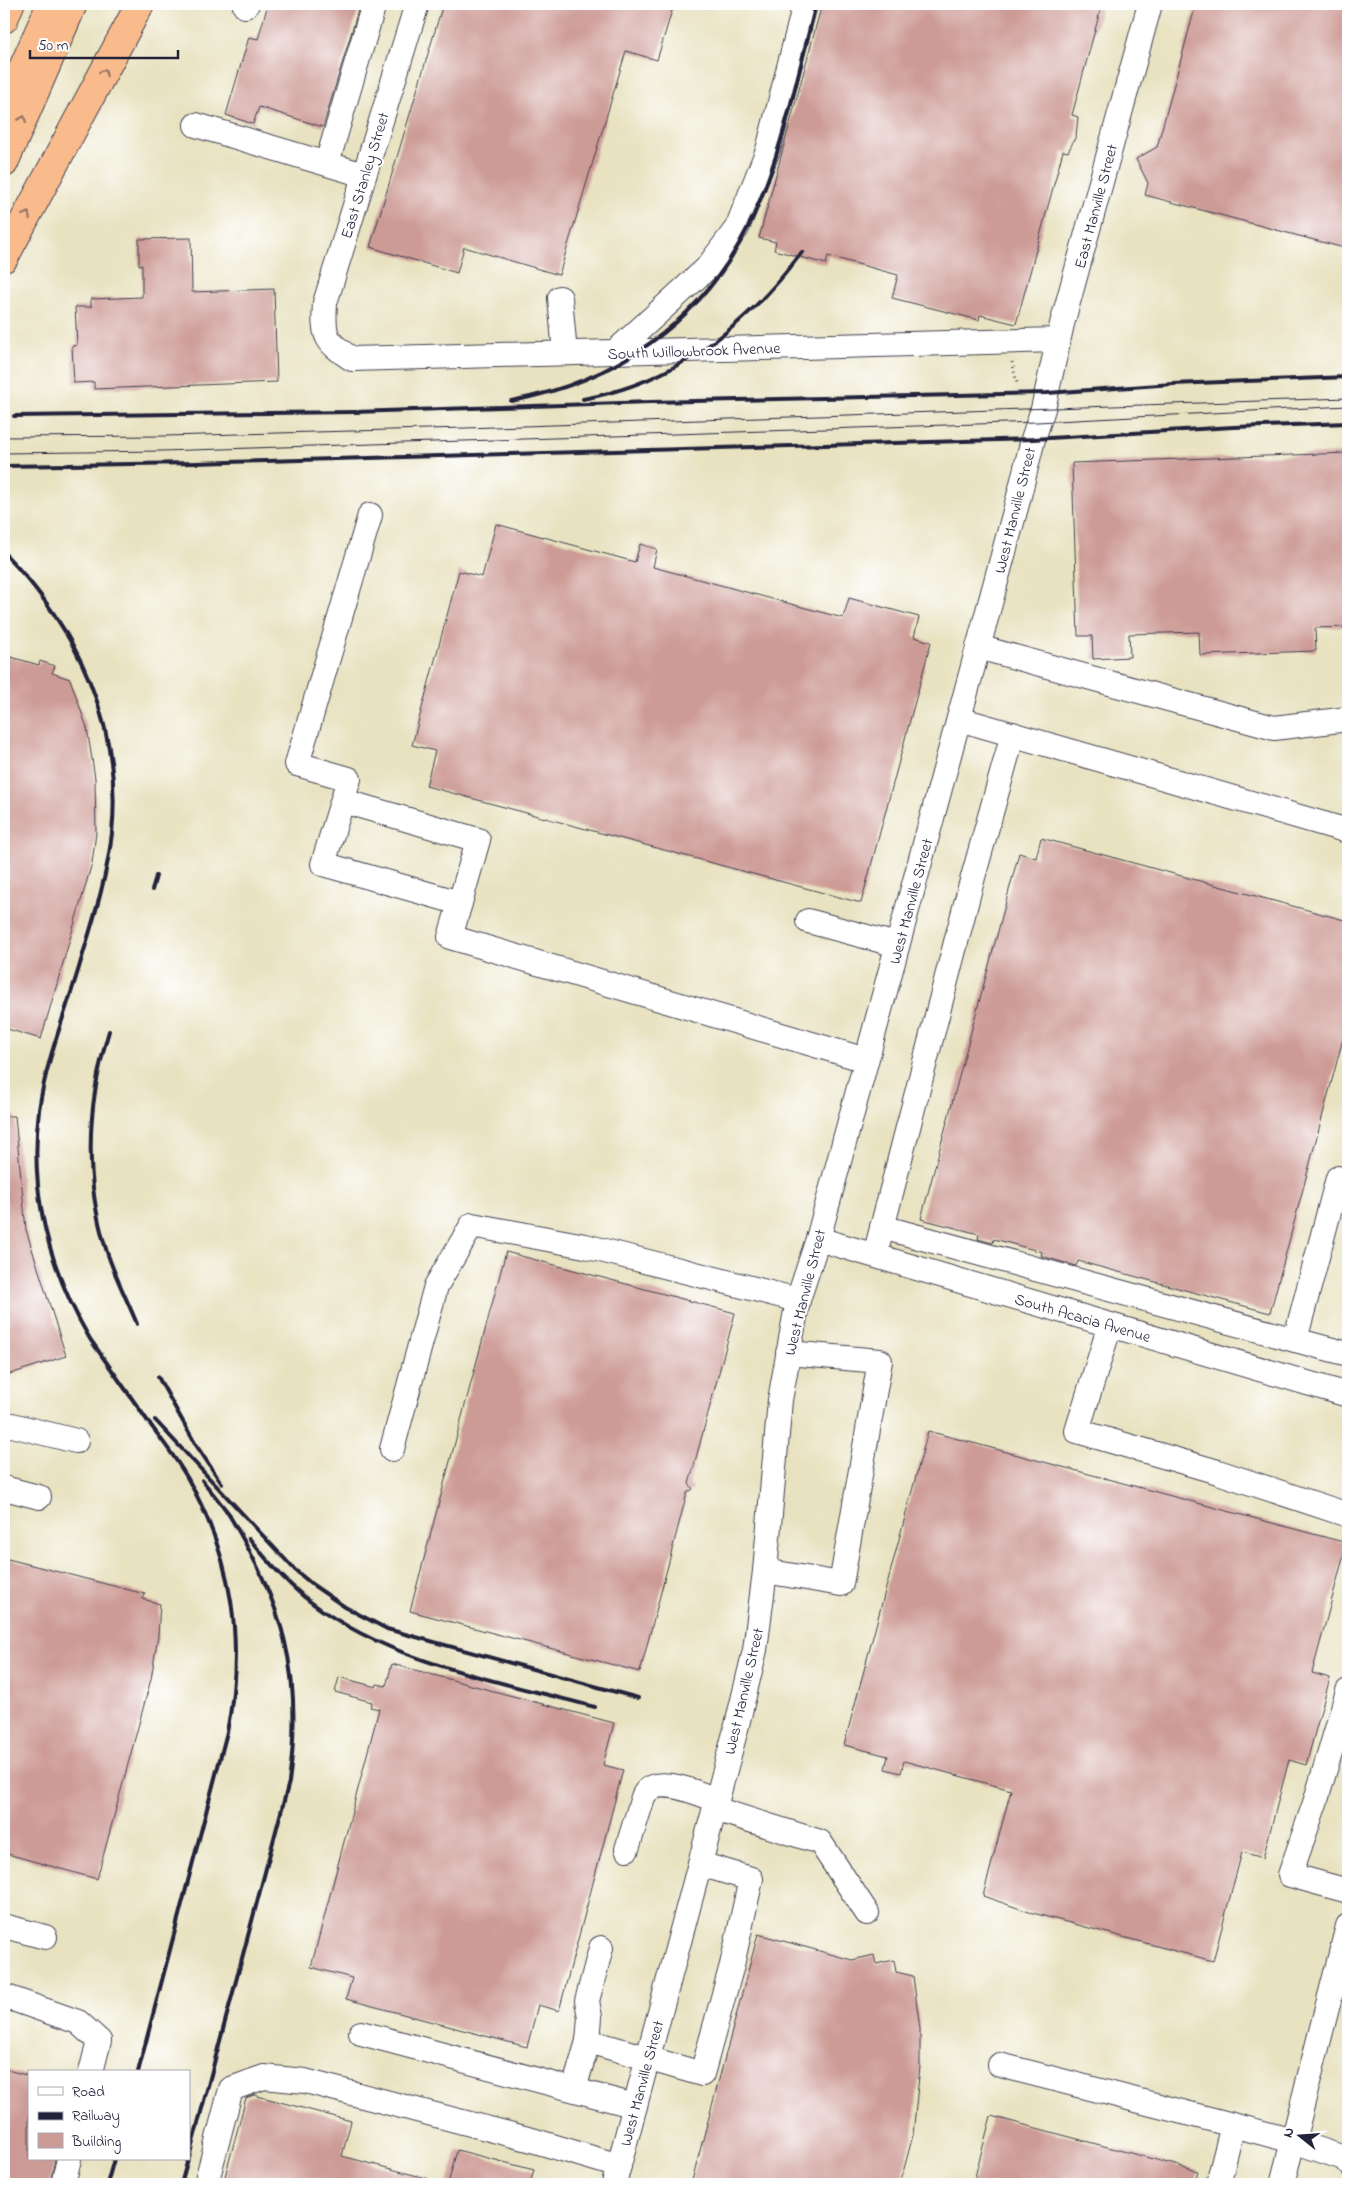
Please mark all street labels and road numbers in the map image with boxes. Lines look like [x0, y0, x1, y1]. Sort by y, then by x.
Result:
street label: East Stanley Street [335, 109, 397, 242]
street label: East Manville Street [1069, 141, 1125, 271]
street label: South Willowbrook Avenue [607, 337, 782, 367]
street label: West Manville Street [989, 444, 1043, 576]
street label: West Manville Street [884, 835, 940, 967]
street label: West Manville Street [779, 1226, 833, 1358]
street label: South Acacia Avenue [1011, 1288, 1154, 1350]
street label: West Manville Street [719, 1625, 771, 1757]
street label: West Manville Street [615, 2017, 671, 2149]

